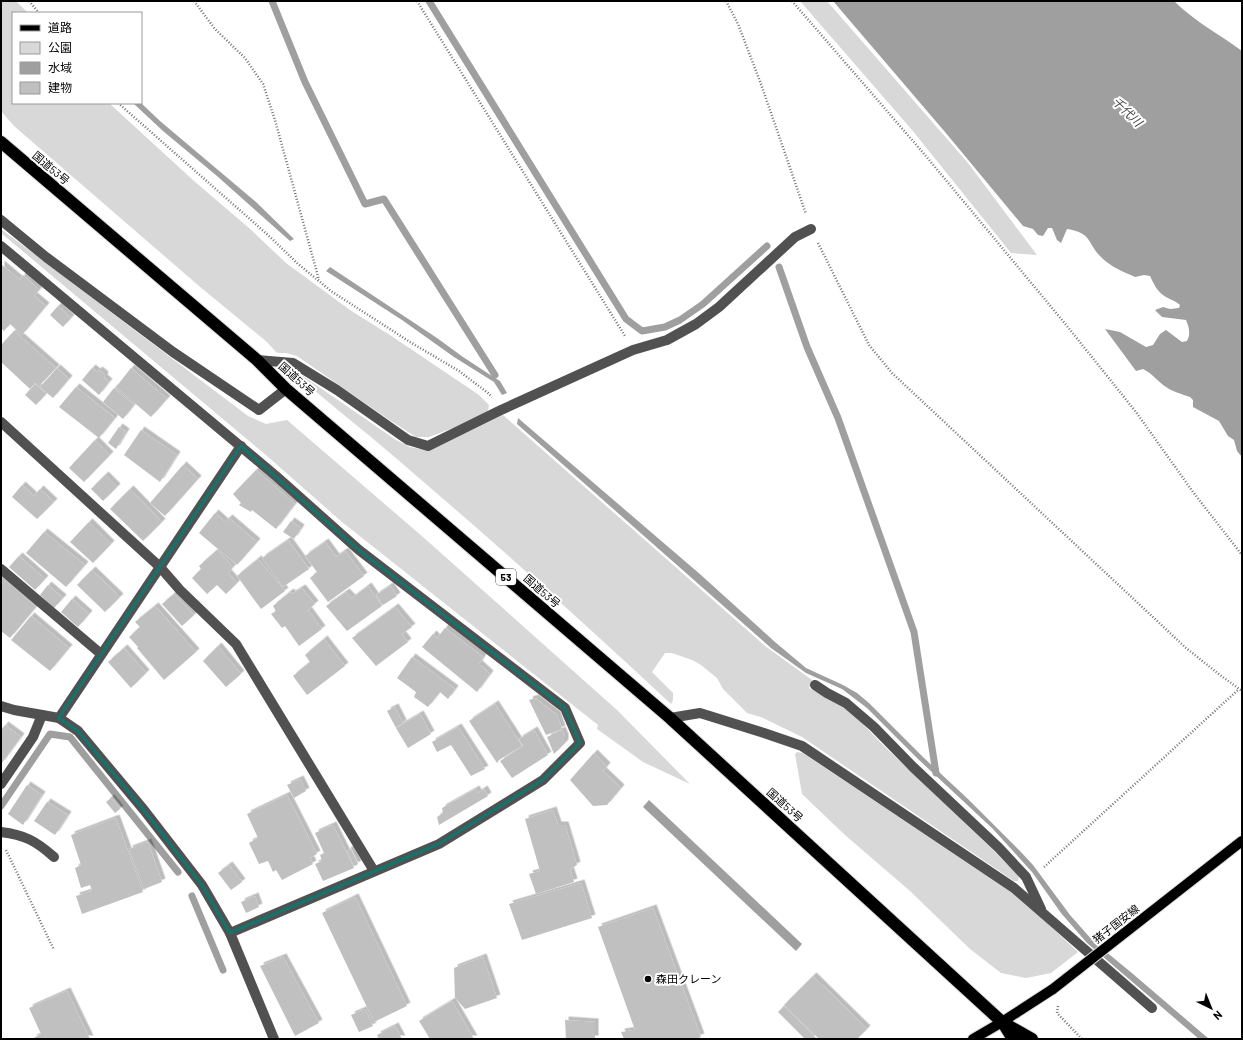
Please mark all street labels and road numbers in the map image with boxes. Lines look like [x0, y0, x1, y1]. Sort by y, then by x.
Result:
street label: 国道53号 [30, 148, 72, 187]
street label: 国道53号 [277, 359, 318, 398]
road number: 53 [496, 569, 516, 585]
street label: 国道53号 [521, 571, 563, 610]
street label: 国道53号 [765, 785, 806, 824]
street label: 猪子国安線 [1090, 902, 1141, 946]

